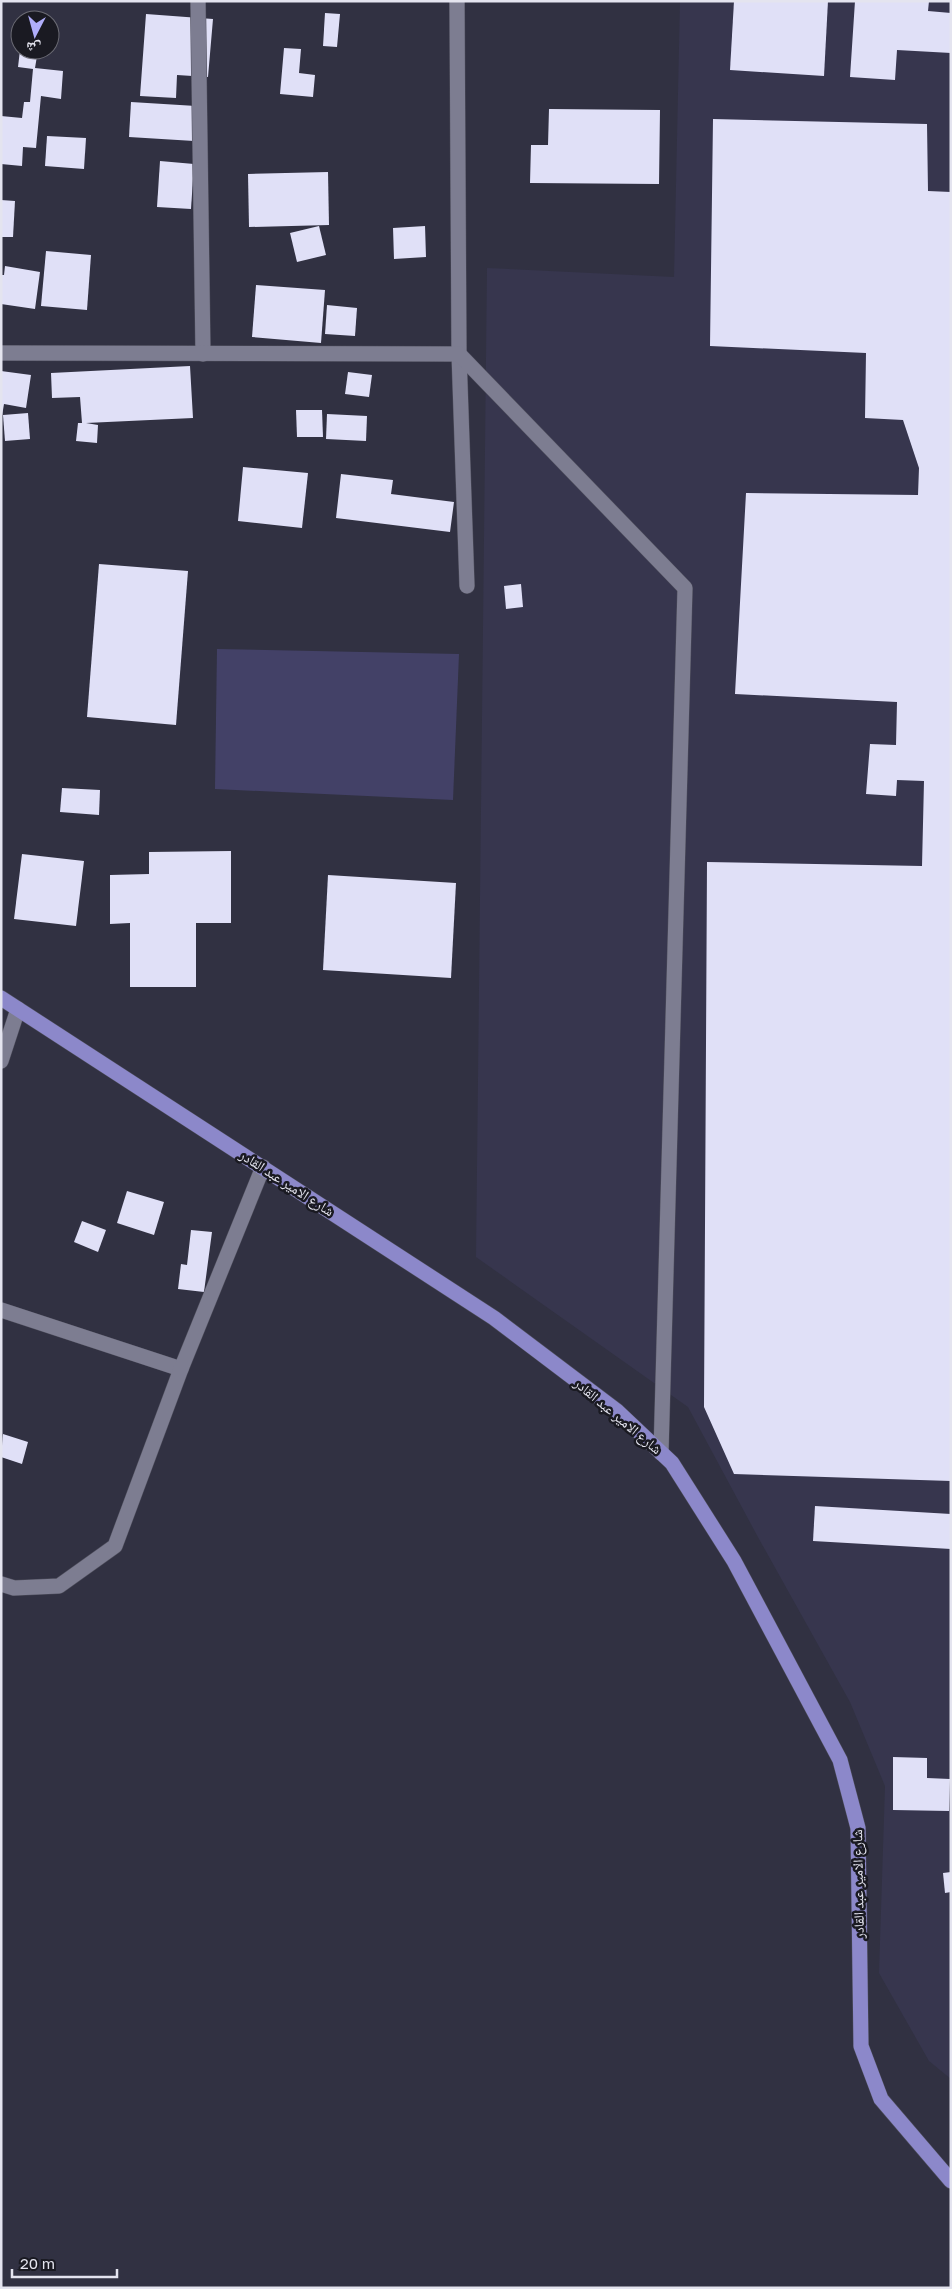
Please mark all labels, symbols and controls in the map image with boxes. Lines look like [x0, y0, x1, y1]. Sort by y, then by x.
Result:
north arrow [10, 10, 60, 60]
text: ش [25, 38, 42, 58]
street label: شارع الامير عبد القادر [235, 1145, 338, 1221]
street label: شارع الامير عبد القادر [569, 1373, 666, 1459]
street label: شارع الامير عبد القادر [848, 1829, 869, 1940]
scale bar [12, 2246, 118, 2278]
text: 20 m [20, 2254, 55, 2272]

